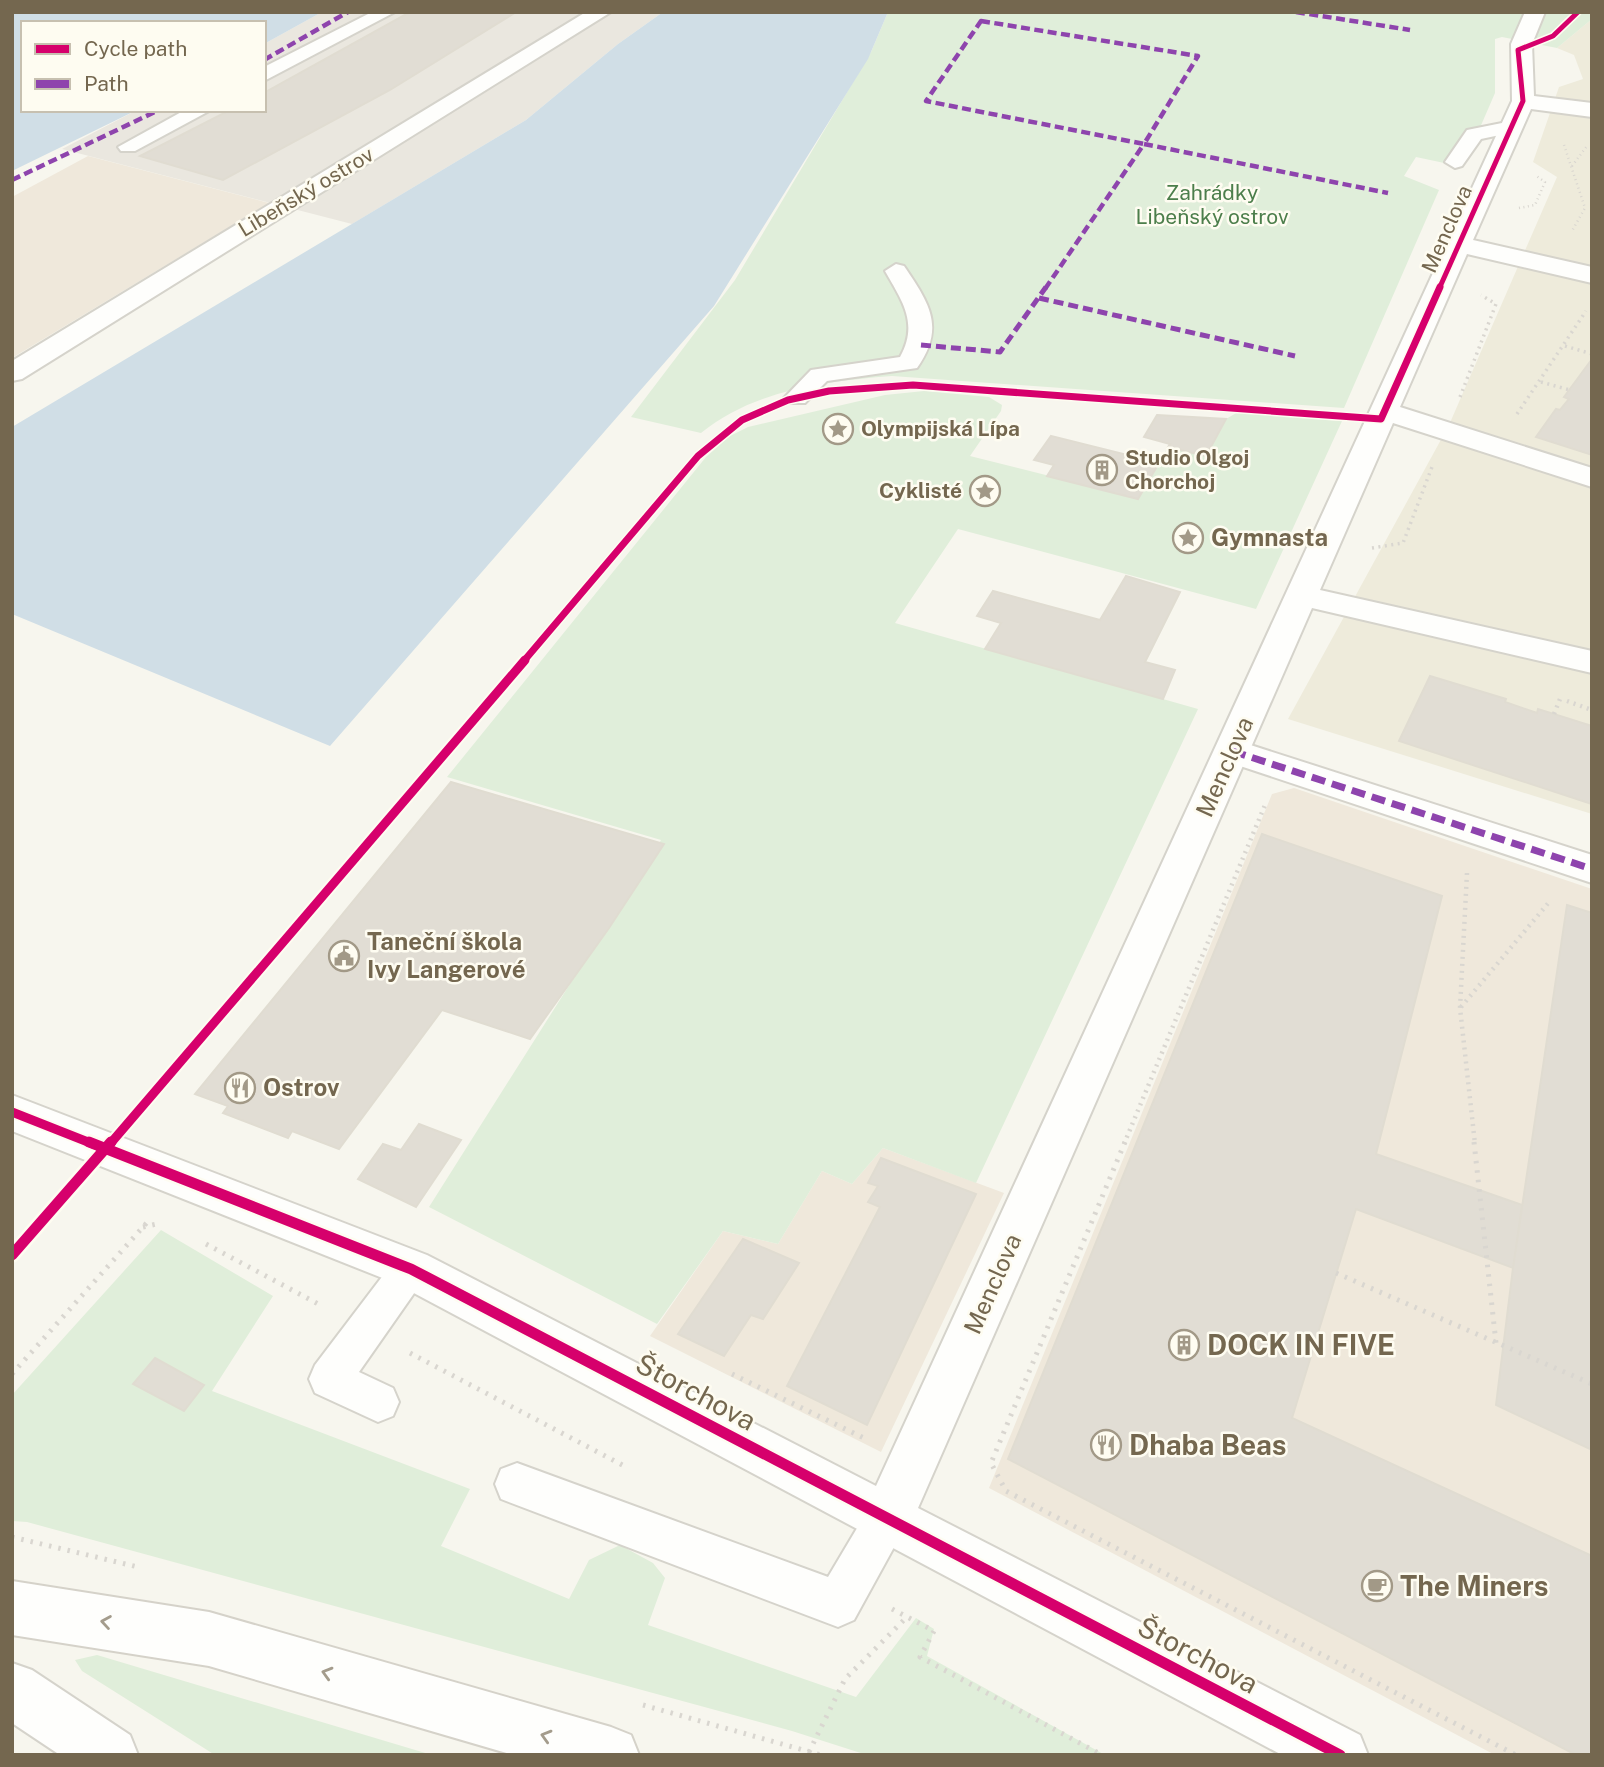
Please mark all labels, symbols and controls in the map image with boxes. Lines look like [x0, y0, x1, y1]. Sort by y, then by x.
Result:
legend [21, 21, 266, 112]
text: Cycle path [84, 36, 187, 61]
text: Path [84, 71, 129, 96]
street label: Libeňský ostrov [234, 141, 378, 242]
park label: Zahrádky Libeňský ostrov [1135, 180, 1289, 229]
street label: Menclova [1416, 181, 1477, 276]
place icon: Olympijská Lípa [821, 412, 855, 446]
place label: Olympijská Lípa [861, 416, 1020, 441]
place label: Studio Olgoj Chorchoj [1125, 445, 1249, 494]
building icon: Studio Olgoj Chorchoj [1085, 453, 1119, 487]
place icon: Cyklisté [968, 474, 1002, 508]
place label: Cyklisté [879, 478, 962, 503]
place icon: Gymnasta [1171, 521, 1205, 555]
place label: Gymnasta [1211, 523, 1328, 551]
street label: Menclova [1190, 712, 1259, 821]
place label: Taneční škola Ivy Langerové [367, 927, 526, 983]
public building icon: Taneční škola Ivy Langerové [327, 939, 361, 973]
restaurant icon: Ostrov [223, 1071, 257, 1105]
place label: Ostrov [263, 1073, 340, 1101]
street label: Menclova [958, 1229, 1027, 1338]
building icon: DOCK IN FIVE [1167, 1328, 1201, 1362]
place label: DOCK IN FIVE [1207, 1328, 1395, 1361]
street label: Štorchova [631, 1346, 762, 1437]
restaurant icon: Dhaba Beas [1089, 1428, 1123, 1462]
place label: Dhaba Beas [1129, 1428, 1287, 1461]
cafe icon: The Miners [1360, 1569, 1394, 1603]
place label: The Miners [1400, 1569, 1548, 1602]
street label: Štorchova [1133, 1609, 1264, 1700]
one-way arrow [100, 1615, 112, 1630]
one-way arrow [321, 1667, 333, 1682]
one-way arrow [540, 1730, 552, 1744]

